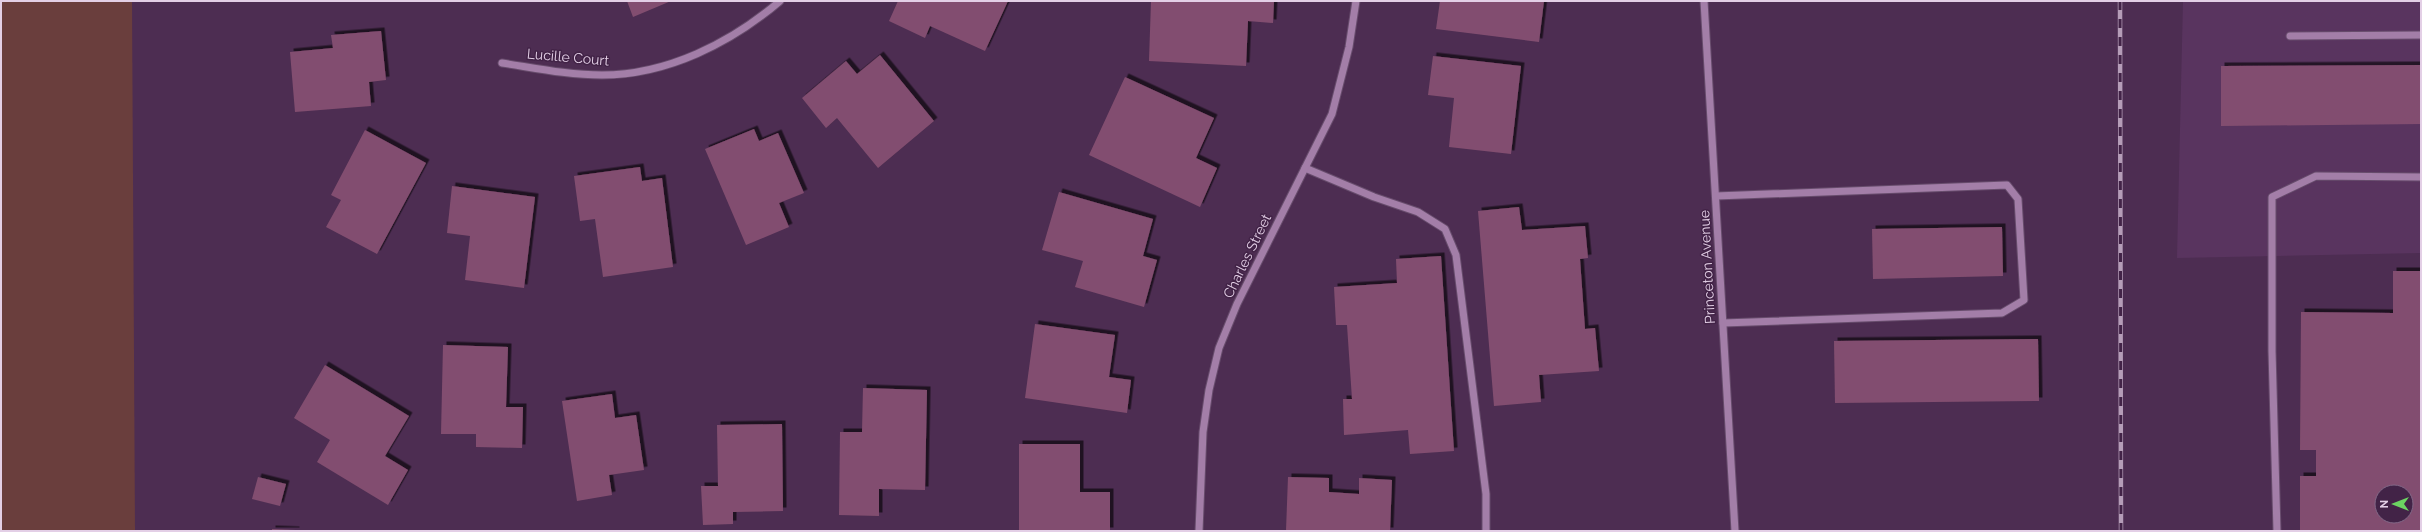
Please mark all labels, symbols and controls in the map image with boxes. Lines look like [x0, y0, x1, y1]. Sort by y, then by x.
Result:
street label: Lucille Court [526, 45, 610, 69]
street label: Princeton Avenue [1696, 210, 1718, 324]
street label: Charles Street [1220, 211, 1274, 301]
north arrow [2374, 484, 2414, 524]
text: N [2378, 500, 2391, 508]

